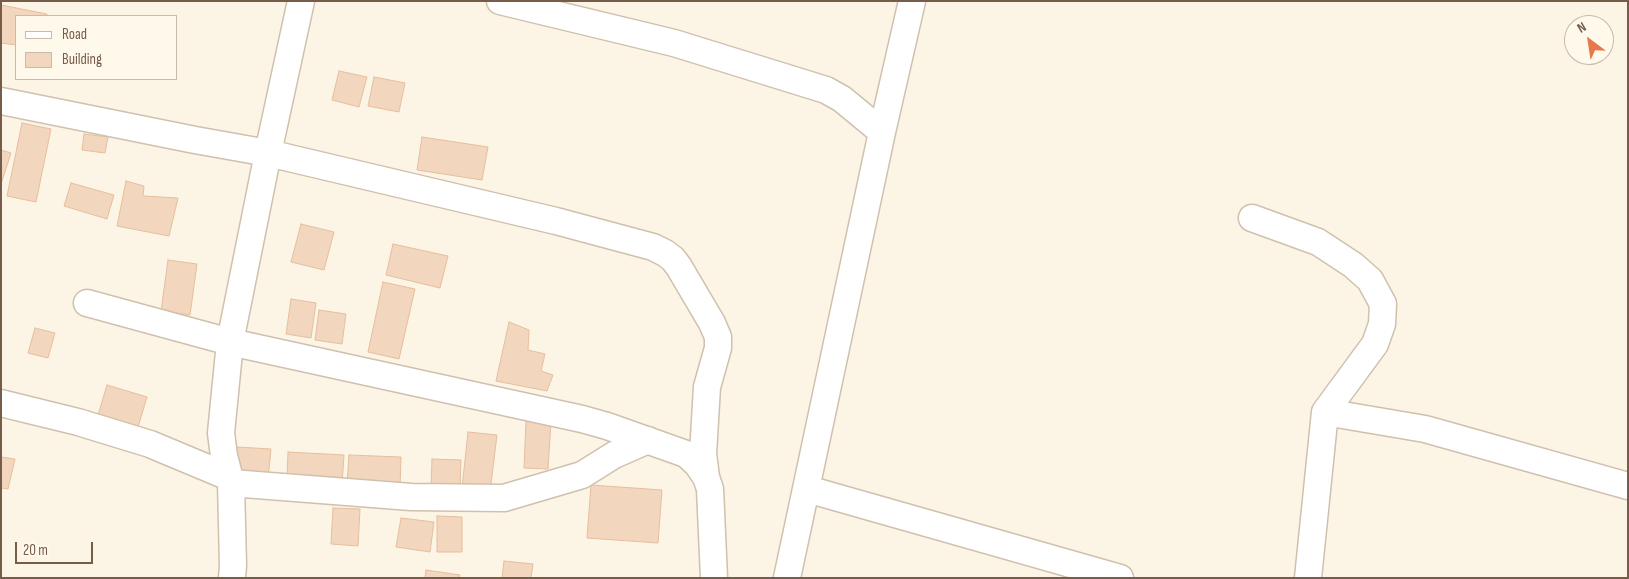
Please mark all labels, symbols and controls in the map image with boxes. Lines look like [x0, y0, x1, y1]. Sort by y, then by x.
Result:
legend [15, 15, 178, 80]
north arrow [1564, 15, 1614, 65]
text: N [1574, 18, 1589, 37]
text: Road [62, 25, 87, 44]
text: Building [62, 50, 102, 69]
scale bar [18, 532, 95, 564]
text: 20 m [23, 541, 48, 560]

